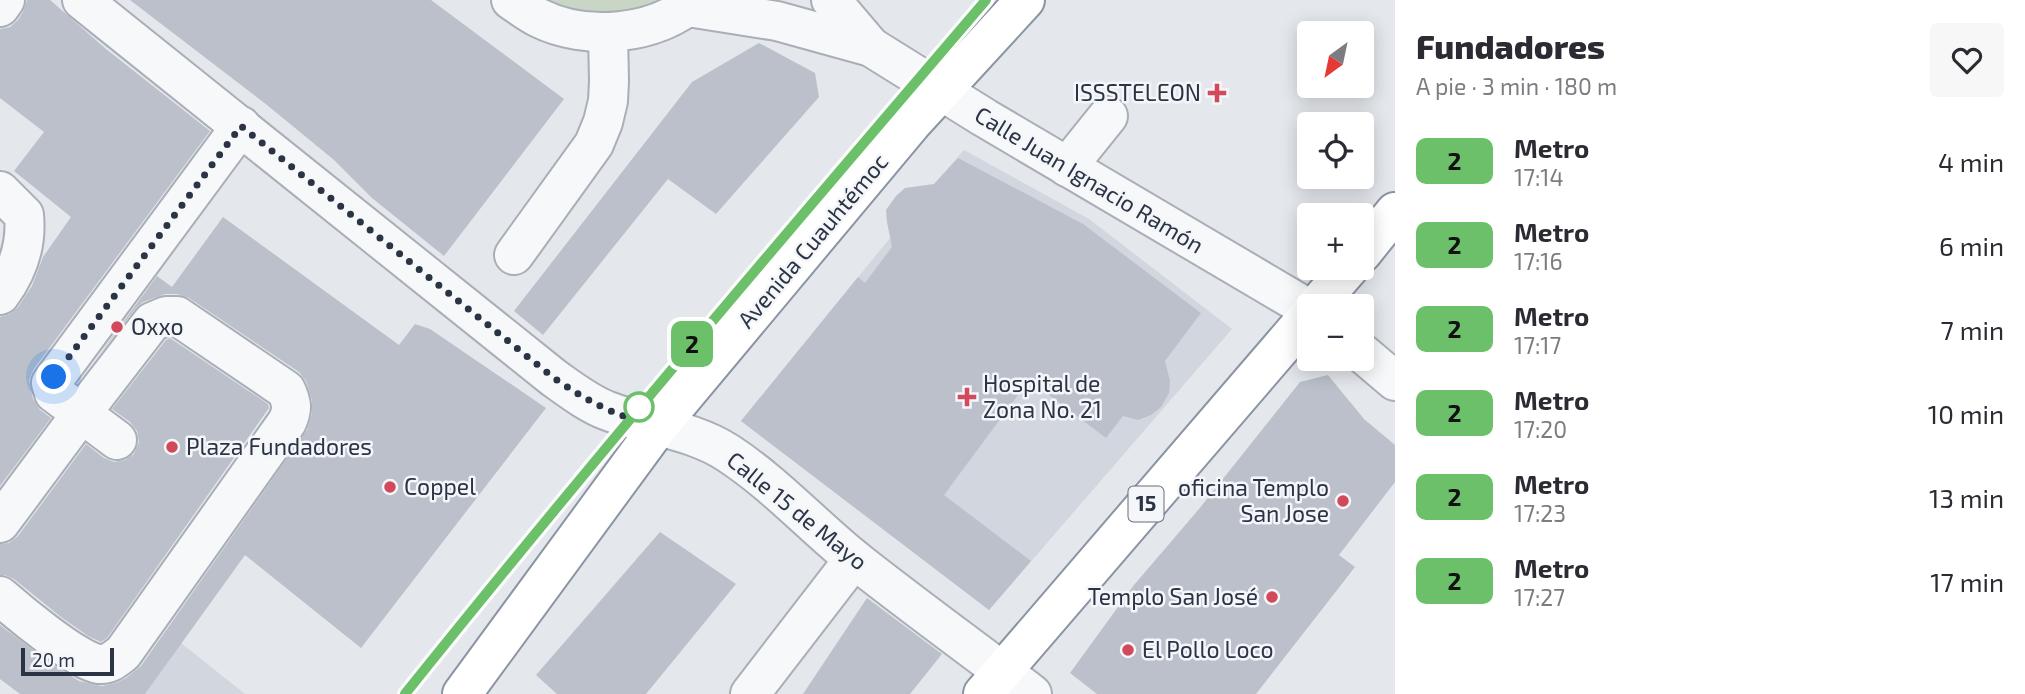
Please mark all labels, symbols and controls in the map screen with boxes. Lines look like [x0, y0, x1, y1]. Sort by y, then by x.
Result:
north arrow [1297, 21, 1374, 98]
map controls [1297, 21, 1374, 371]
button: heart [1930, 23, 2004, 97]
text: Fundadores [1416, 26, 1605, 66]
text: A pie · 3 min · 180 m [1416, 72, 1617, 100]
place label: ISSSTELEON [1074, 78, 1201, 106]
marker: ISSSTELEON [1207, 83, 1227, 103]
street label: Calle Juan Ignacio Ramón [970, 100, 1209, 259]
button: locate [1297, 112, 1374, 189]
text: Metro [1514, 132, 1589, 163]
text: 2 [1448, 146, 1461, 175]
text: 4 min [1938, 146, 2004, 177]
street label: Avenida Cuauhtémoc [731, 147, 893, 333]
text: 17:14 [1514, 163, 1564, 191]
button: + [1297, 203, 1374, 280]
text: Metro [1514, 216, 1589, 247]
text: 2 [1448, 230, 1461, 259]
text: 6 min [1939, 230, 2004, 261]
text: 17:16 [1514, 247, 1563, 275]
button: − [1297, 294, 1374, 371]
text: Metro [1514, 300, 1589, 331]
place label: Oxxo [131, 312, 183, 340]
text: 2 [1448, 314, 1461, 343]
text: 7 min [1941, 314, 2004, 345]
marker: Oxxo [109, 319, 125, 335]
line badge: 2 [669, 321, 715, 367]
text: 2 [685, 329, 699, 358]
text: 17:17 [1514, 331, 1561, 359]
your location [36, 359, 71, 394]
place label: Hospital de Zona No. 21 [983, 369, 1102, 423]
text: Metro [1514, 384, 1589, 415]
marker: Hospital de Zona No. 21 [957, 387, 977, 407]
unlabelled marker [624, 392, 654, 422]
text: 2 [1448, 398, 1461, 427]
text: 10 min [1928, 398, 2004, 429]
text: 17:20 [1514, 415, 1567, 443]
place label: Plaza Fundadores [186, 432, 372, 460]
marker: Plaza Fundadores [164, 439, 180, 455]
street label: Calle 15 de Mayo [722, 445, 873, 575]
text: Metro [1514, 468, 1589, 499]
place label: Coppel [404, 472, 476, 500]
place label: oficina Templo San Jose [1178, 473, 1329, 527]
marker: Coppel [382, 479, 398, 495]
text: 2 [1448, 482, 1461, 511]
text: 13 min [1929, 482, 2004, 513]
road number: 15 [1128, 486, 1164, 522]
marker: oficina Templo San Jose [1335, 493, 1351, 509]
text: 17:23 [1514, 499, 1566, 527]
text: Metro [1514, 552, 1589, 583]
text: 2 [1448, 566, 1461, 595]
text: 17 min [1930, 566, 2004, 597]
place label: Templo San José [1088, 582, 1258, 610]
text: 17:27 [1514, 583, 1565, 611]
marker: Templo San José [1264, 589, 1280, 605]
place label: El Pollo Loco [1142, 635, 1274, 663]
marker: El Pollo Loco [1120, 642, 1136, 658]
scale bar [21, 645, 114, 677]
text: 20 m [32, 648, 75, 671]

